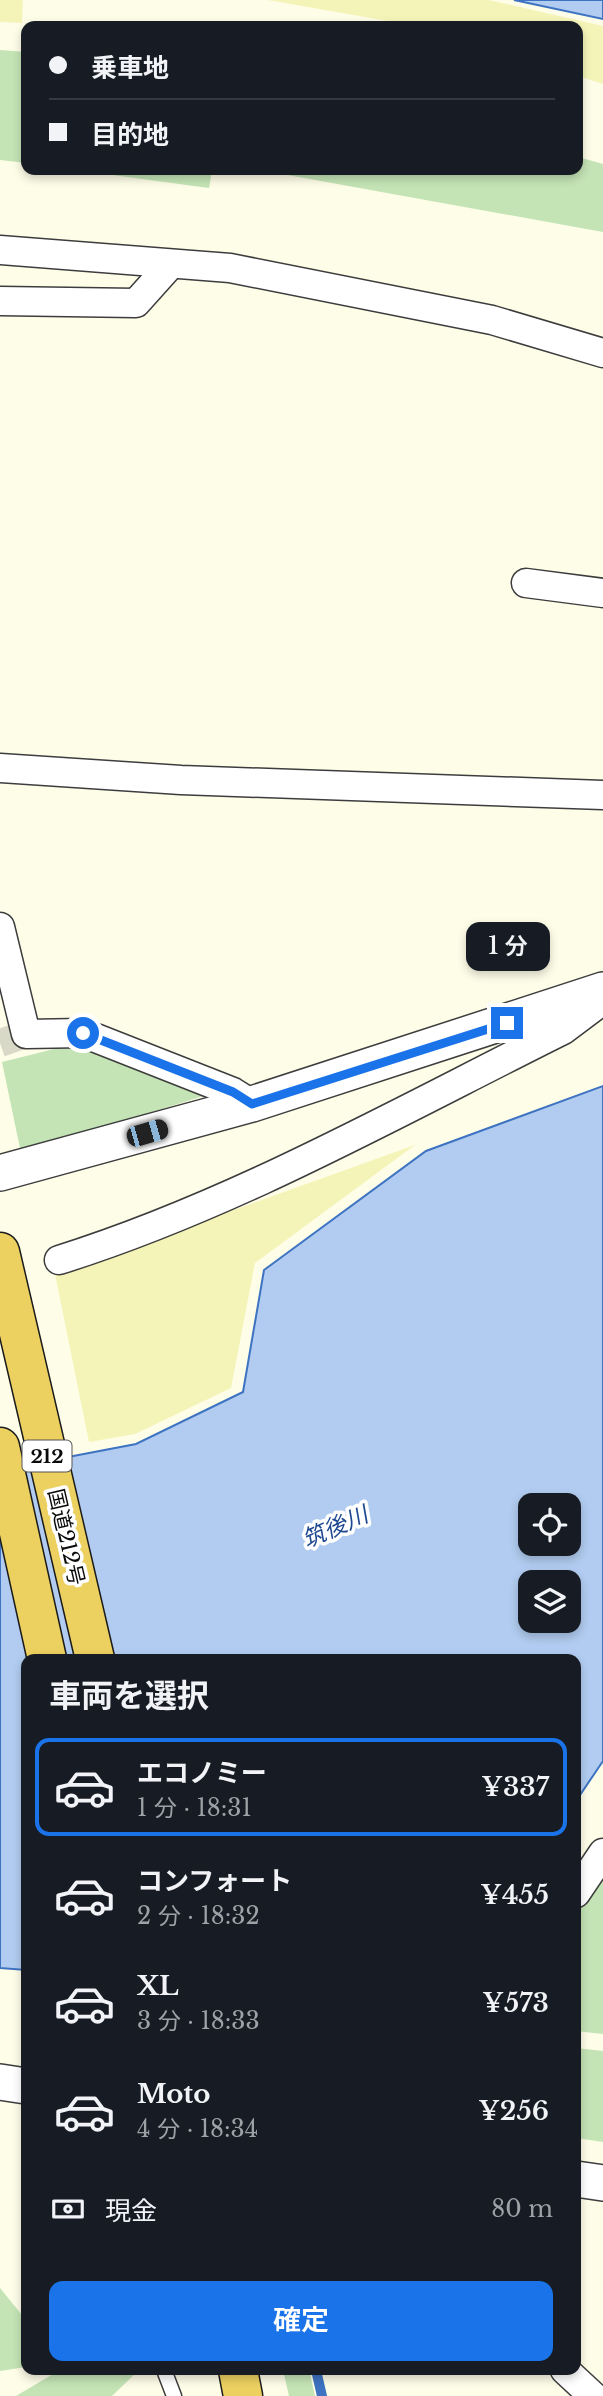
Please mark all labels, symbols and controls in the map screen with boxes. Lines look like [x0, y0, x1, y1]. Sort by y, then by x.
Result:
text: 乗車地 [91, 52, 169, 84]
text: 目的地 [91, 119, 169, 151]
callout: 1 分 [465, 922, 549, 970]
text: 1 分 [488, 932, 528, 960]
route end [491, 1007, 523, 1039]
route start [67, 1017, 99, 1049]
car [124, 1117, 171, 1149]
road number: 212 [22, 1440, 72, 1472]
street label: 国道212号 [42, 1486, 90, 1588]
map controls [518, 1493, 581, 1633]
button: locate [518, 1493, 581, 1556]
water label: 筑後川 [298, 1499, 375, 1554]
button: layers [518, 1570, 581, 1633]
text: 車両を選択 [49, 1676, 209, 1716]
icon: car [53, 1756, 116, 1819]
text: エコノミー [137, 1757, 267, 1789]
text: ¥337 [481, 1771, 549, 1803]
text: 1 分 · 18:31 [137, 1794, 252, 1822]
icon: car [53, 1864, 116, 1927]
text: コンフォート [137, 1865, 292, 1897]
text: ¥455 [480, 1879, 549, 1911]
text: 2 分 · 18:32 [137, 1902, 260, 1930]
text: XL [137, 1970, 179, 2002]
icon: car [53, 1972, 116, 2035]
text: ¥573 [482, 1987, 549, 2019]
text: 3 分 · 18:33 [137, 2007, 260, 2035]
text: Moto [137, 2078, 210, 2110]
icon: car [53, 2080, 116, 2143]
text: ¥256 [478, 2095, 549, 2127]
text: 4 分 · 18:34 [137, 2115, 258, 2143]
icon: cash [49, 2190, 87, 2228]
text: 現金 [105, 2195, 157, 2227]
text: 80 m [491, 2195, 553, 2223]
button: 確定 [49, 2281, 553, 2361]

